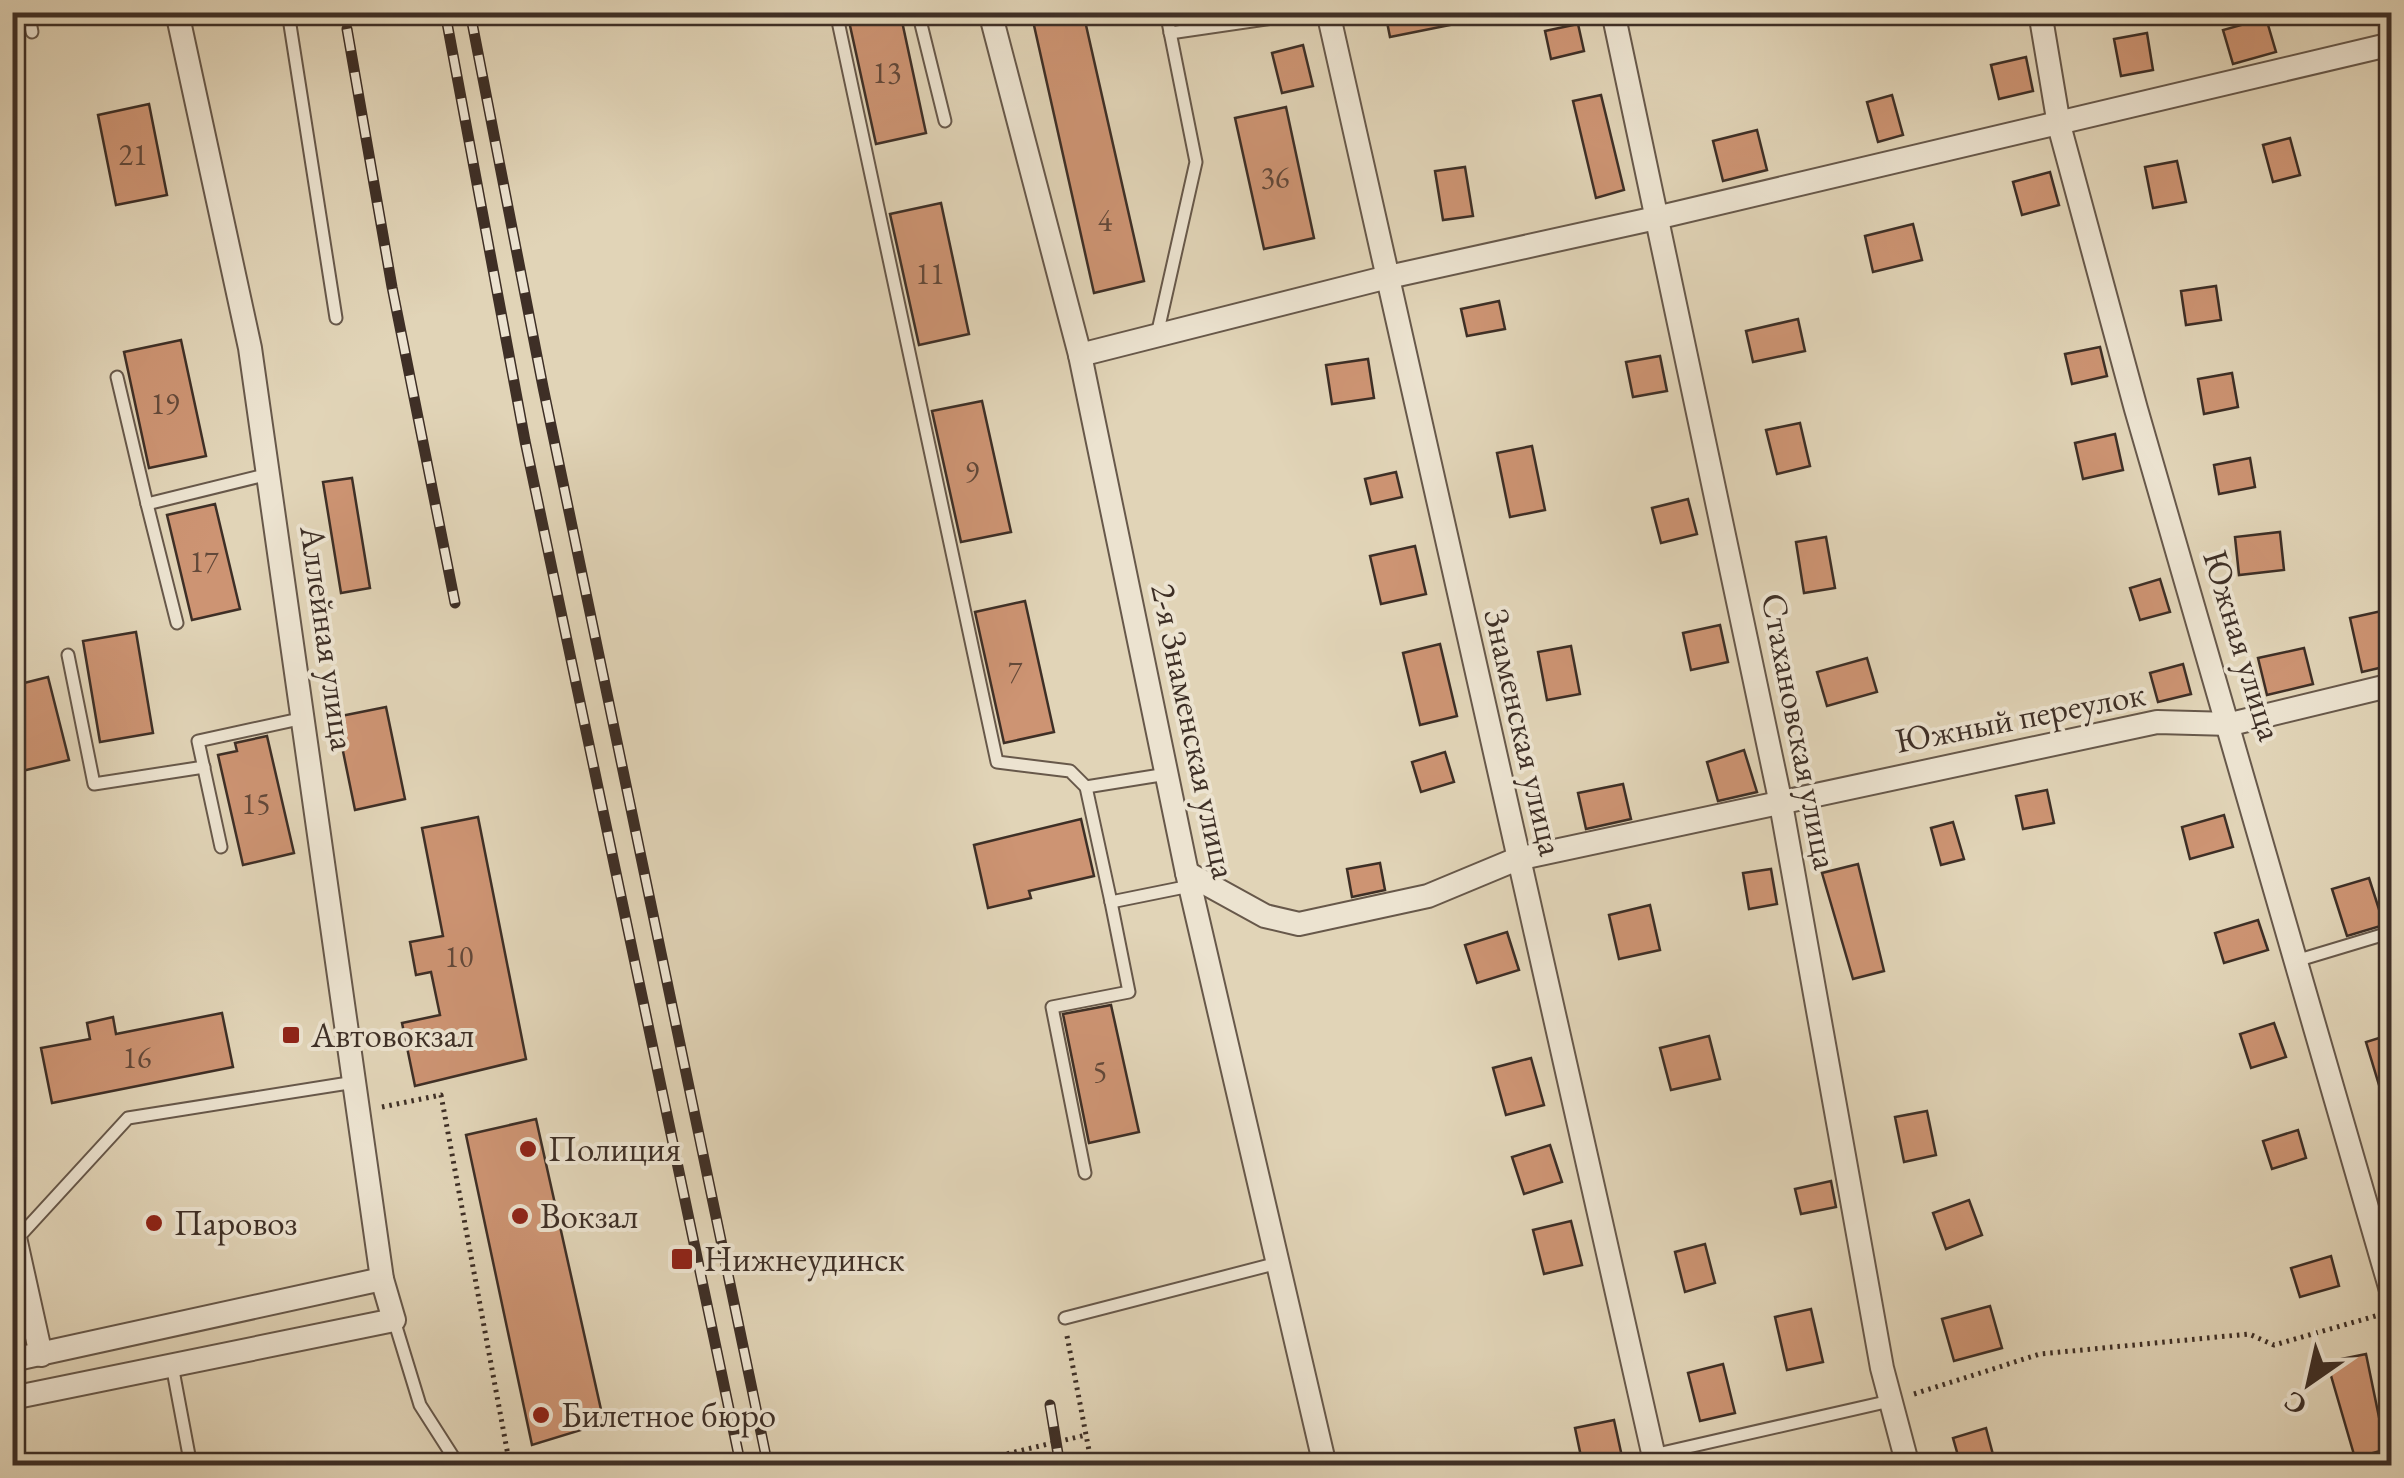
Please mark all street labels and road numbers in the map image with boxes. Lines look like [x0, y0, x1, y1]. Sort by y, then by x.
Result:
street label: Аллейная улица [289, 522, 367, 753]
street label: Южная улица [2192, 544, 2294, 746]
street label: 2-я Знаменская улица [1140, 579, 1248, 883]
street label: Стахановская улица [1751, 589, 1849, 873]
street label: Знаменская улица [1473, 604, 1575, 860]
street label: Южный переулок [1891, 670, 2149, 764]

